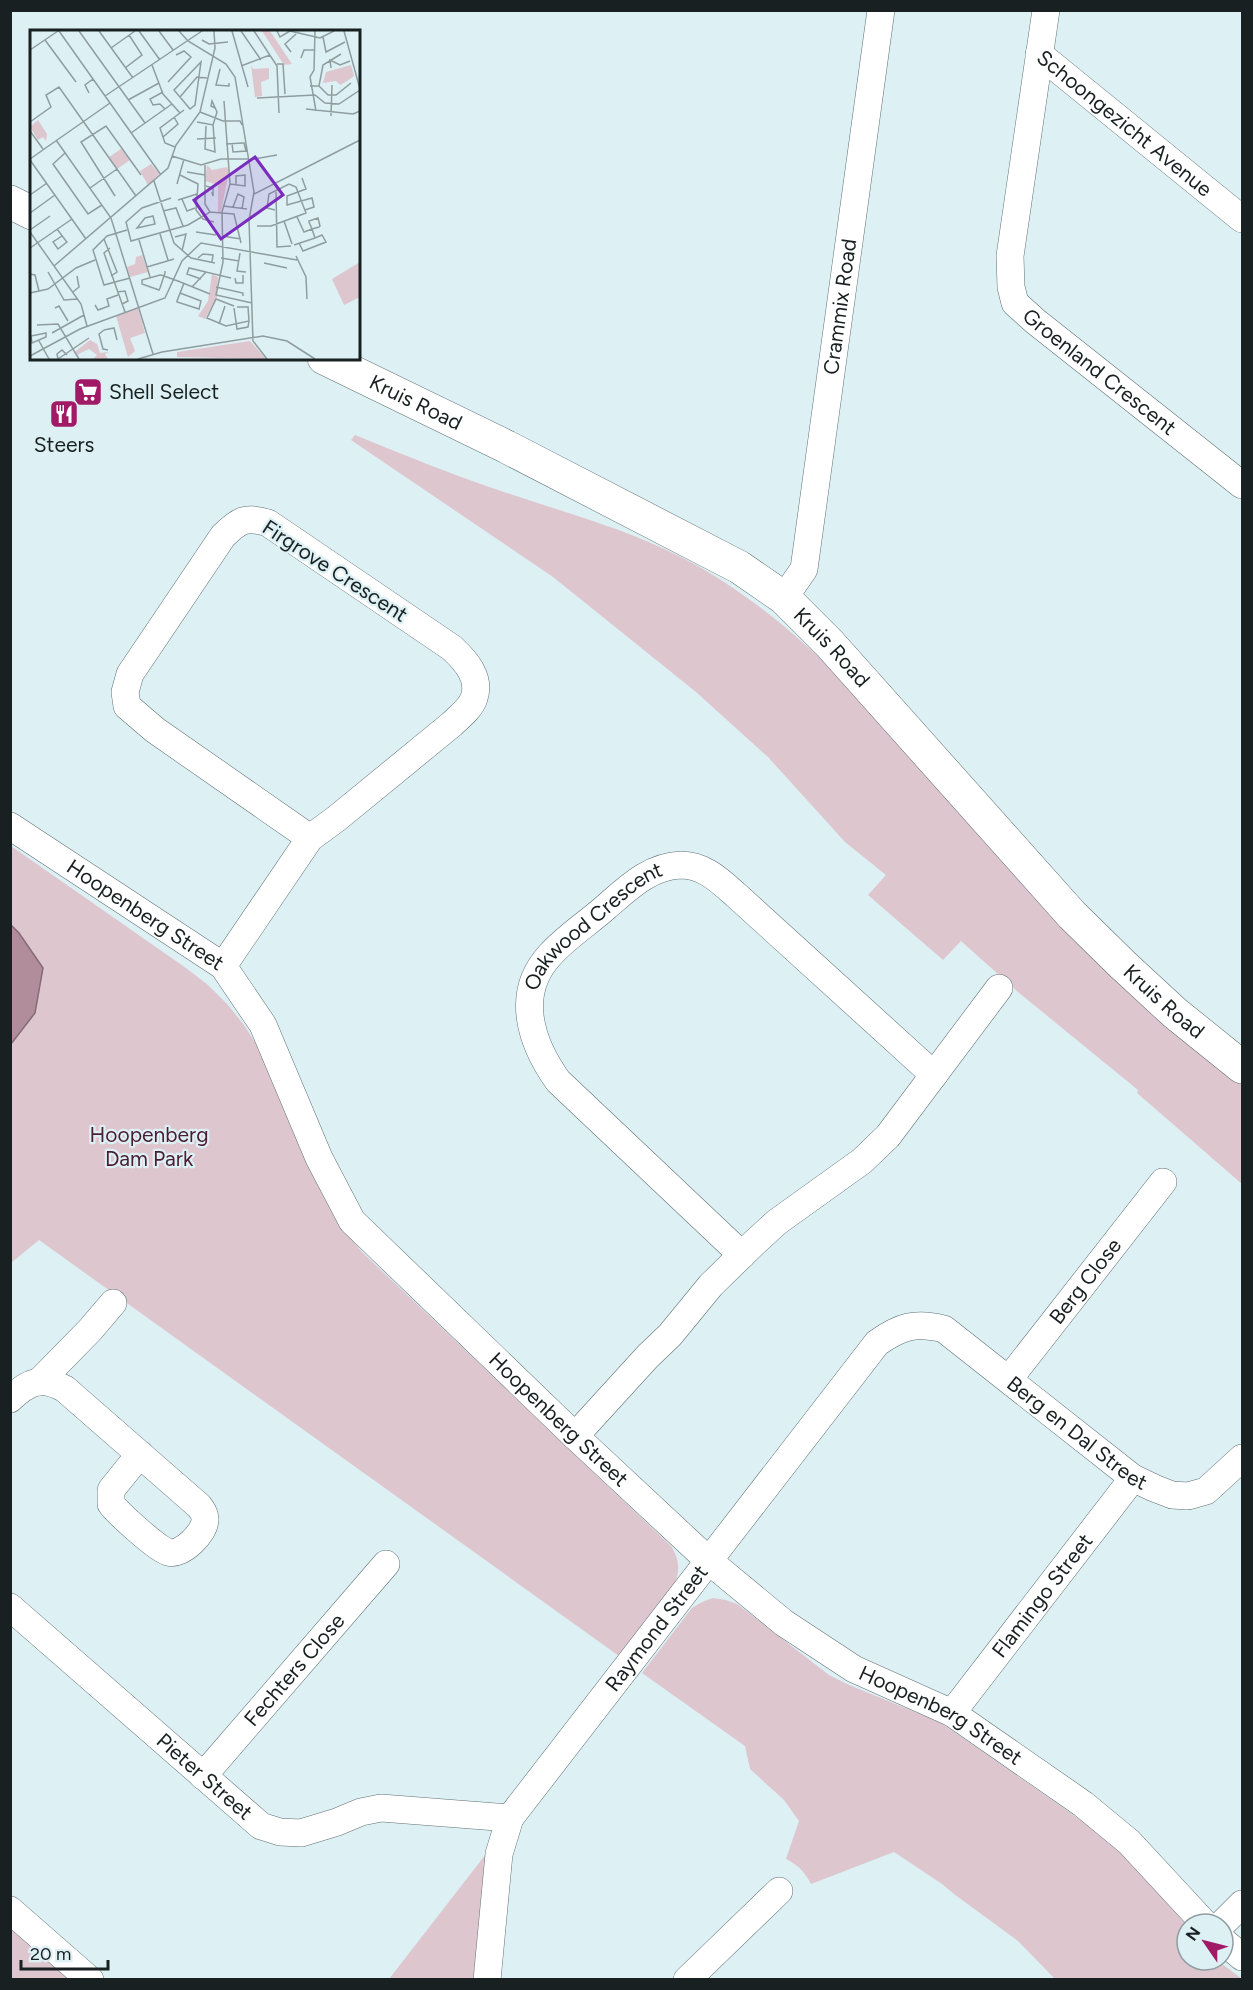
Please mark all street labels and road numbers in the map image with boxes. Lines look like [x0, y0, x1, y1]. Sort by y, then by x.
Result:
street label: Schoongezicht Avenue [1032, 44, 1217, 202]
street label: Crammix Road [818, 237, 861, 376]
street label: Groenland Crescent [1018, 303, 1181, 440]
street label: Kruis Road [366, 369, 466, 435]
street label: Firgrove Crescent [258, 514, 413, 627]
street label: Kruis Road [789, 602, 875, 692]
street label: Hoopenberg Street [62, 854, 229, 975]
street label: Oakwood Crescent [519, 856, 666, 993]
street label: Kruis Road [1118, 959, 1210, 1044]
street label: Berg Close [1044, 1233, 1126, 1329]
street label: Hoopenberg Street [484, 1347, 634, 1491]
street label: Berg en Dal Street [1002, 1371, 1151, 1495]
street label: Flamingo Street [986, 1528, 1098, 1662]
street label: Raymond Street [600, 1560, 713, 1696]
street label: Fechters Close [239, 1608, 349, 1731]
street label: Hoopenberg Street [855, 1660, 1027, 1770]
street label: Pieter Street [152, 1728, 258, 1825]

